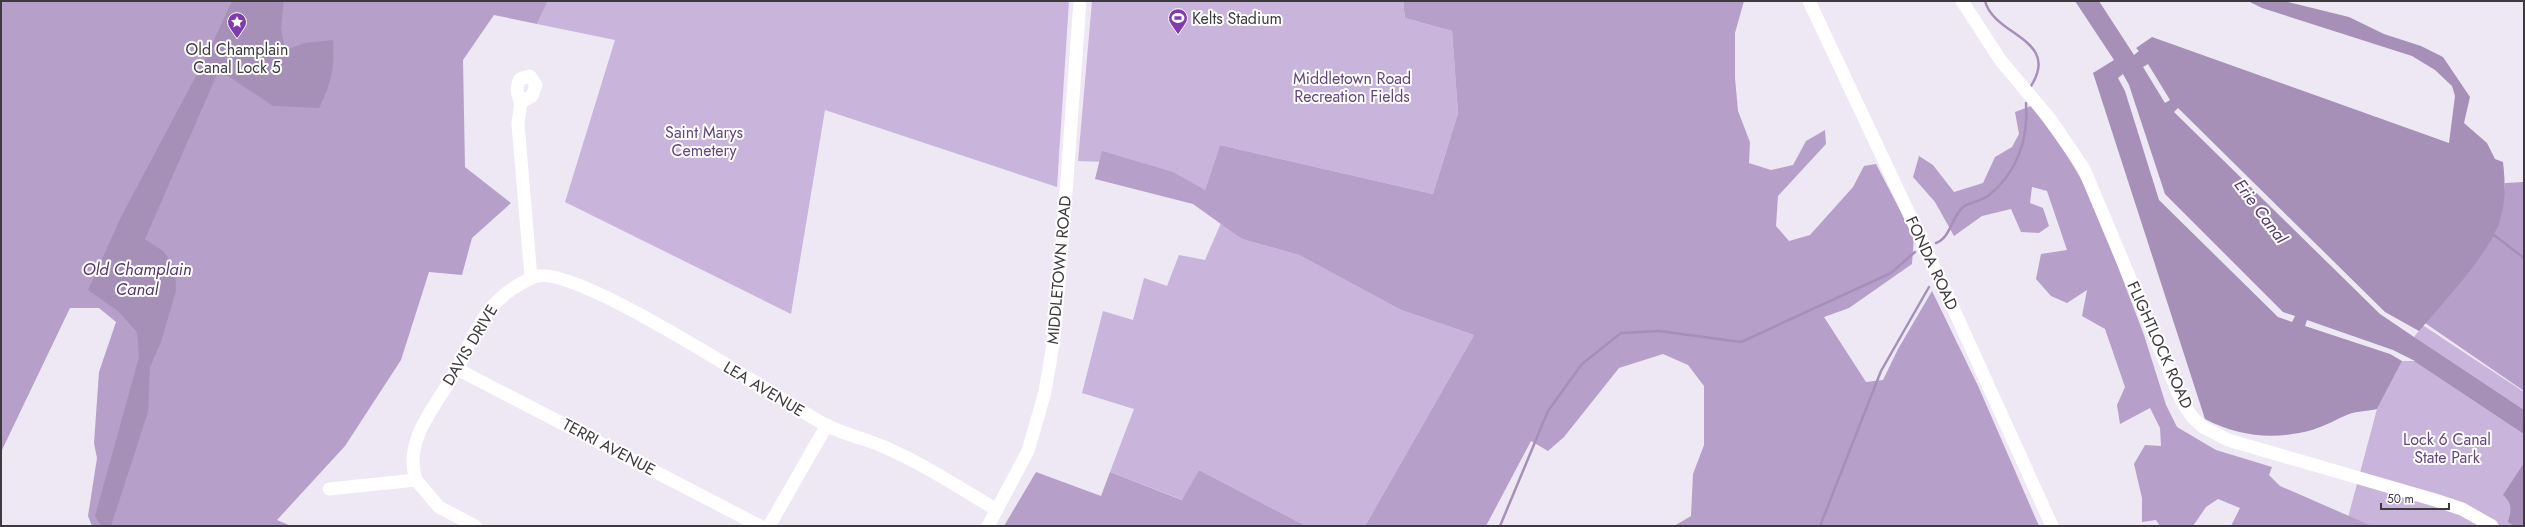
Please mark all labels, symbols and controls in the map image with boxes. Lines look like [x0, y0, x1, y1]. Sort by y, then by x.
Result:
sports icon: Kelts Stadium [1167, 7, 1189, 35]
place label: Kelts Stadium [1192, 7, 1282, 30]
place icon: Old Champlain Canal Lock 5 [226, 11, 248, 39]
place label: Old Champlain Canal Lock 5 [186, 38, 288, 79]
park label: Middletown Road Recreation Fields [1293, 67, 1411, 108]
park label: Saint Marys Cemetery [665, 121, 743, 162]
water label: Erie Canal [2229, 174, 2294, 249]
street label: MIDDLETOWN ROAD [1041, 195, 1077, 345]
street label: FONDA ROAD [1900, 212, 1964, 314]
water label: Old Champlain Canal [82, 257, 192, 301]
street label: FLIGHTLOCK ROAD [2122, 278, 2198, 412]
street label: DAVIS DRIVE [437, 300, 503, 390]
street label: LEA AVENUE [719, 356, 809, 422]
street label: TERRI AVENUE [558, 413, 660, 481]
park label: Lock 6 Canal State Park [2403, 428, 2491, 469]
scale bar [2381, 485, 2449, 511]
text: 50 m [2387, 490, 2414, 508]

